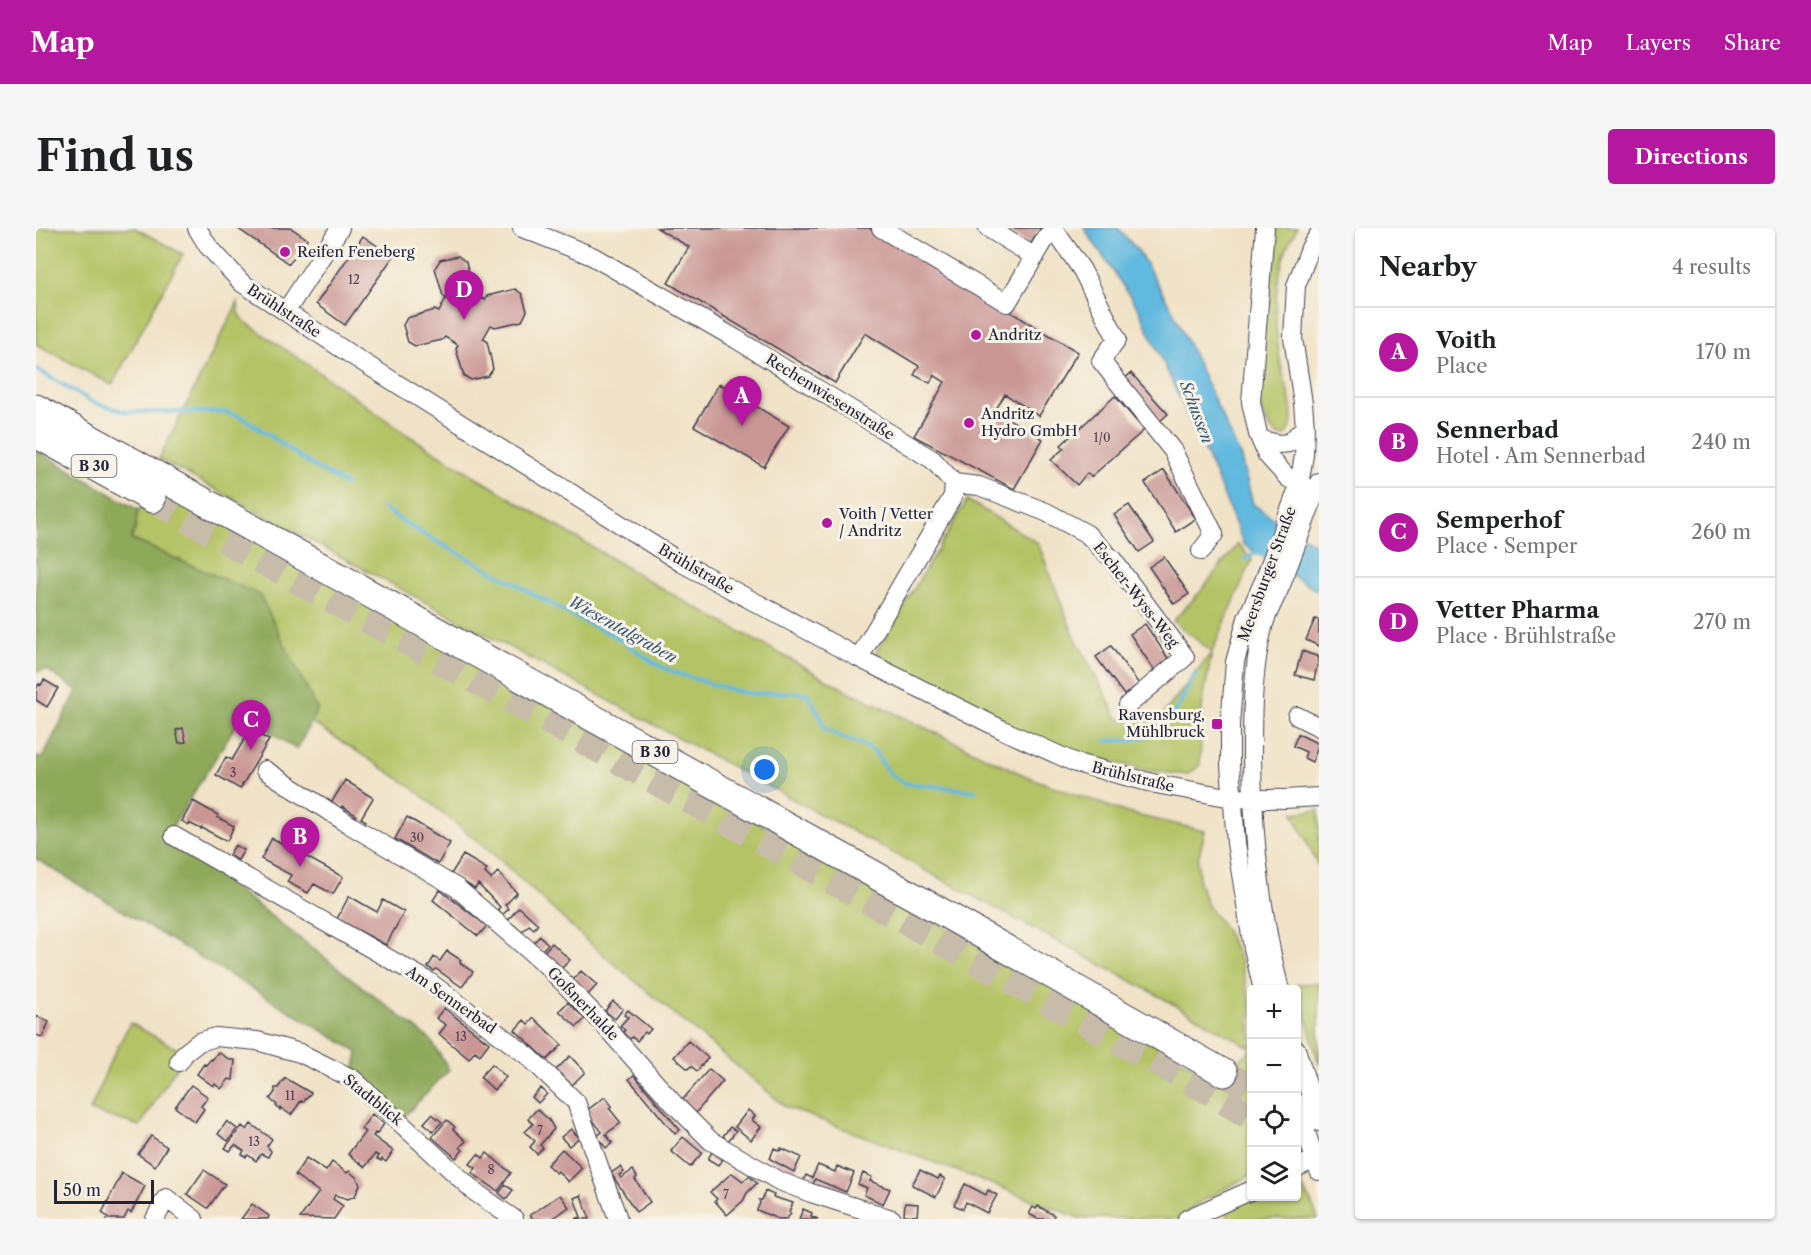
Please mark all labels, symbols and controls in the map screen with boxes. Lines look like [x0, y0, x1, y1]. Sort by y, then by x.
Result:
text: Map [30, 25, 94, 59]
text: Map [1548, 30, 1593, 55]
text: Layers [1626, 30, 1691, 55]
text: Share [1724, 30, 1781, 55]
button: Directions [1608, 129, 1775, 184]
text: Find us [36, 130, 194, 182]
place label: Reifen Feneberg [297, 242, 415, 261]
marker: Reifen Feneberg [278, 245, 292, 259]
text: Nearby [1379, 251, 1477, 283]
text: 4 results [1672, 255, 1751, 279]
pin: D [444, 270, 484, 320]
house number: 12 [348, 272, 360, 287]
street label: Brühlstraße [244, 280, 325, 342]
place label: Andritz [987, 325, 1042, 344]
text: Voith [1436, 327, 1497, 354]
marker: Andritz [969, 328, 983, 342]
text: A [1391, 340, 1406, 364]
text: 170 m [1696, 340, 1751, 364]
street label: Rechenwiesenstraße [762, 349, 898, 444]
text: Place [1436, 354, 1487, 378]
pin: A [722, 376, 762, 426]
water label: Schussen [1176, 377, 1218, 446]
place label: Andritz Hydro GmbH [980, 404, 1078, 440]
marker: Andritz Hydro GmbH [962, 416, 976, 430]
text: Sennerbad [1436, 417, 1559, 444]
house number: 1/0 [1094, 430, 1111, 445]
text: B [1391, 430, 1406, 454]
text: 240 m [1691, 430, 1751, 454]
text: Hotel · Am Sennerbad [1436, 444, 1646, 468]
road number: B 30 [72, 455, 116, 477]
place label: Voith / Vetter / Andritz [838, 504, 934, 540]
street label: Meersburger Straße [1233, 504, 1300, 644]
text: Semperhof [1436, 507, 1562, 534]
marker: Voith / Vetter / Andritz [820, 516, 834, 530]
text: C [1390, 520, 1407, 544]
text: 260 m [1691, 520, 1751, 544]
text: Place · Semper [1436, 534, 1577, 558]
street label: Escher-Wyss-Weg [1089, 538, 1184, 651]
street label: Brühlstraße [655, 539, 738, 598]
water label: Wiesentalgraben [565, 591, 681, 667]
text: Vetter Pharma [1436, 597, 1599, 624]
text: D [1390, 610, 1407, 634]
text: 270 m [1693, 610, 1751, 634]
text: Place · Brühlstraße [1436, 624, 1616, 648]
pin: C [232, 700, 270, 750]
place label: Ravensburg, Mühlbruck [1118, 705, 1206, 741]
marker: Ravensburg, Mühlbruck [1210, 717, 1224, 731]
road number: B 30 [632, 741, 678, 763]
your location [750, 755, 779, 784]
street label: Brühlstraße [1090, 757, 1176, 796]
house number: 3 [230, 765, 236, 780]
pin: B [280, 818, 320, 867]
house number: 30 [410, 830, 424, 845]
street label: Am Sennerbad [402, 961, 500, 1038]
street label: Goßnerhalde [544, 963, 623, 1044]
map controls [1247, 985, 1301, 1201]
button: + [1247, 985, 1301, 1039]
house number: 13 [455, 1029, 467, 1044]
button: − [1247, 1039, 1301, 1093]
street label: Stadtblick [340, 1070, 408, 1130]
house number: 11 [285, 1088, 295, 1103]
button: locate [1247, 1093, 1301, 1147]
house number: 7 [537, 1123, 543, 1138]
house number: 13 [248, 1134, 260, 1149]
button: layers [1247, 1147, 1301, 1201]
house number: 8 [487, 1162, 495, 1177]
scale bar [54, 1177, 154, 1204]
text: 50 m [63, 1180, 101, 1200]
house number: 7 [723, 1187, 729, 1202]

